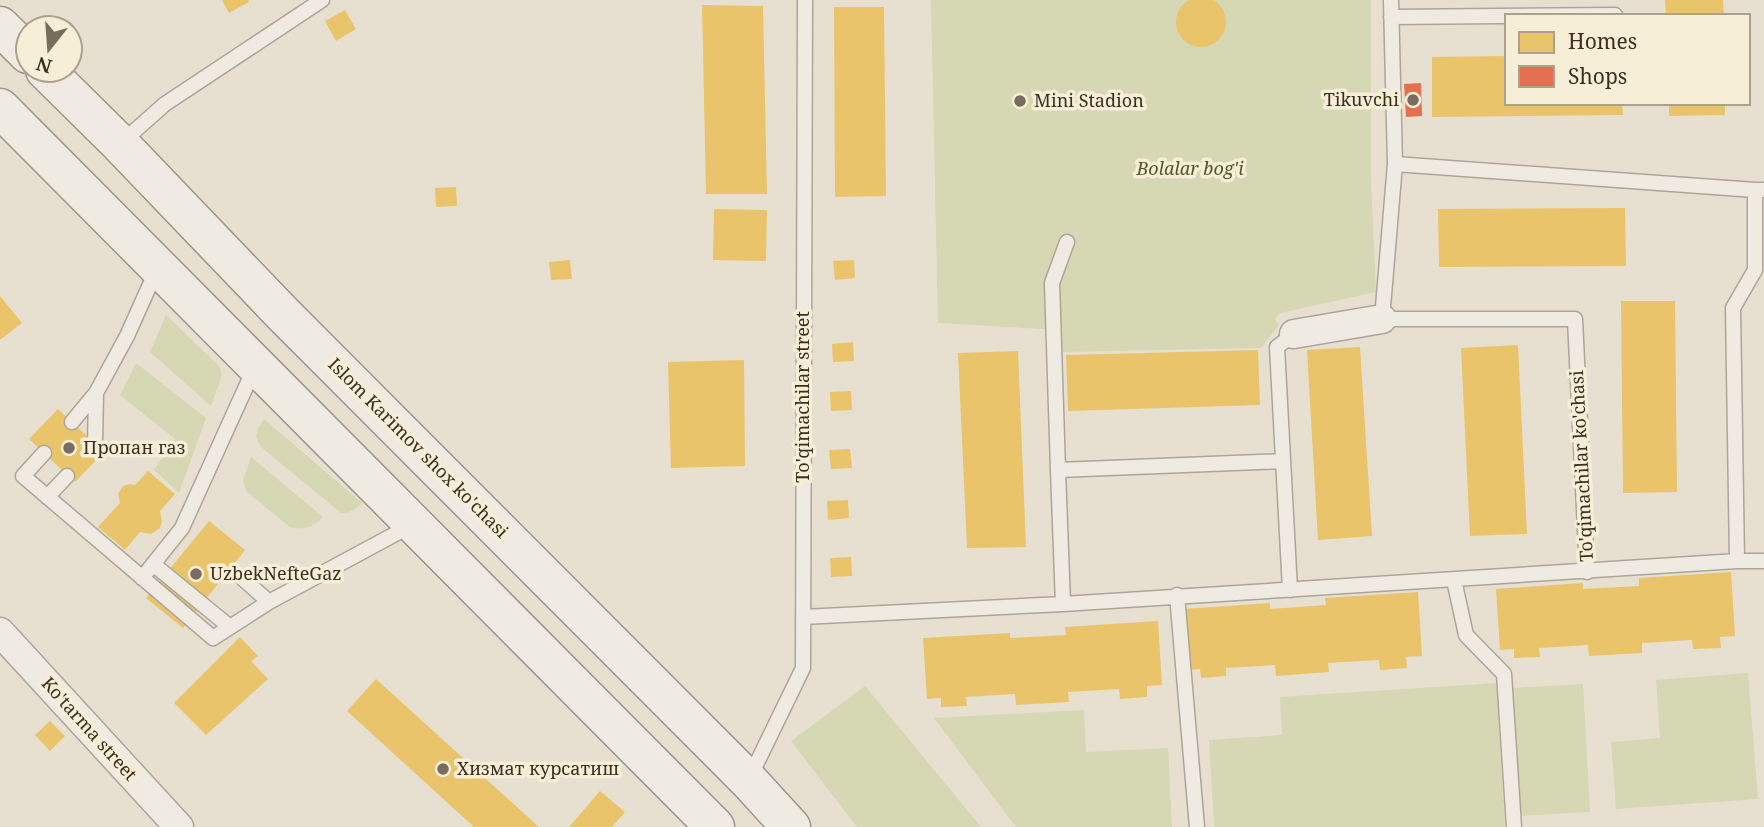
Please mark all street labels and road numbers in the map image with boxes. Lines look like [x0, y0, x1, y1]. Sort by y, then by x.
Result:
street label: To'qimachilar street [790, 311, 814, 483]
street label: Islom Karimov shox ko'chasi [323, 352, 514, 543]
street label: To'qimachilar ko'chasi [1564, 370, 1598, 562]
street label: Ko'tarma street [37, 671, 143, 785]

